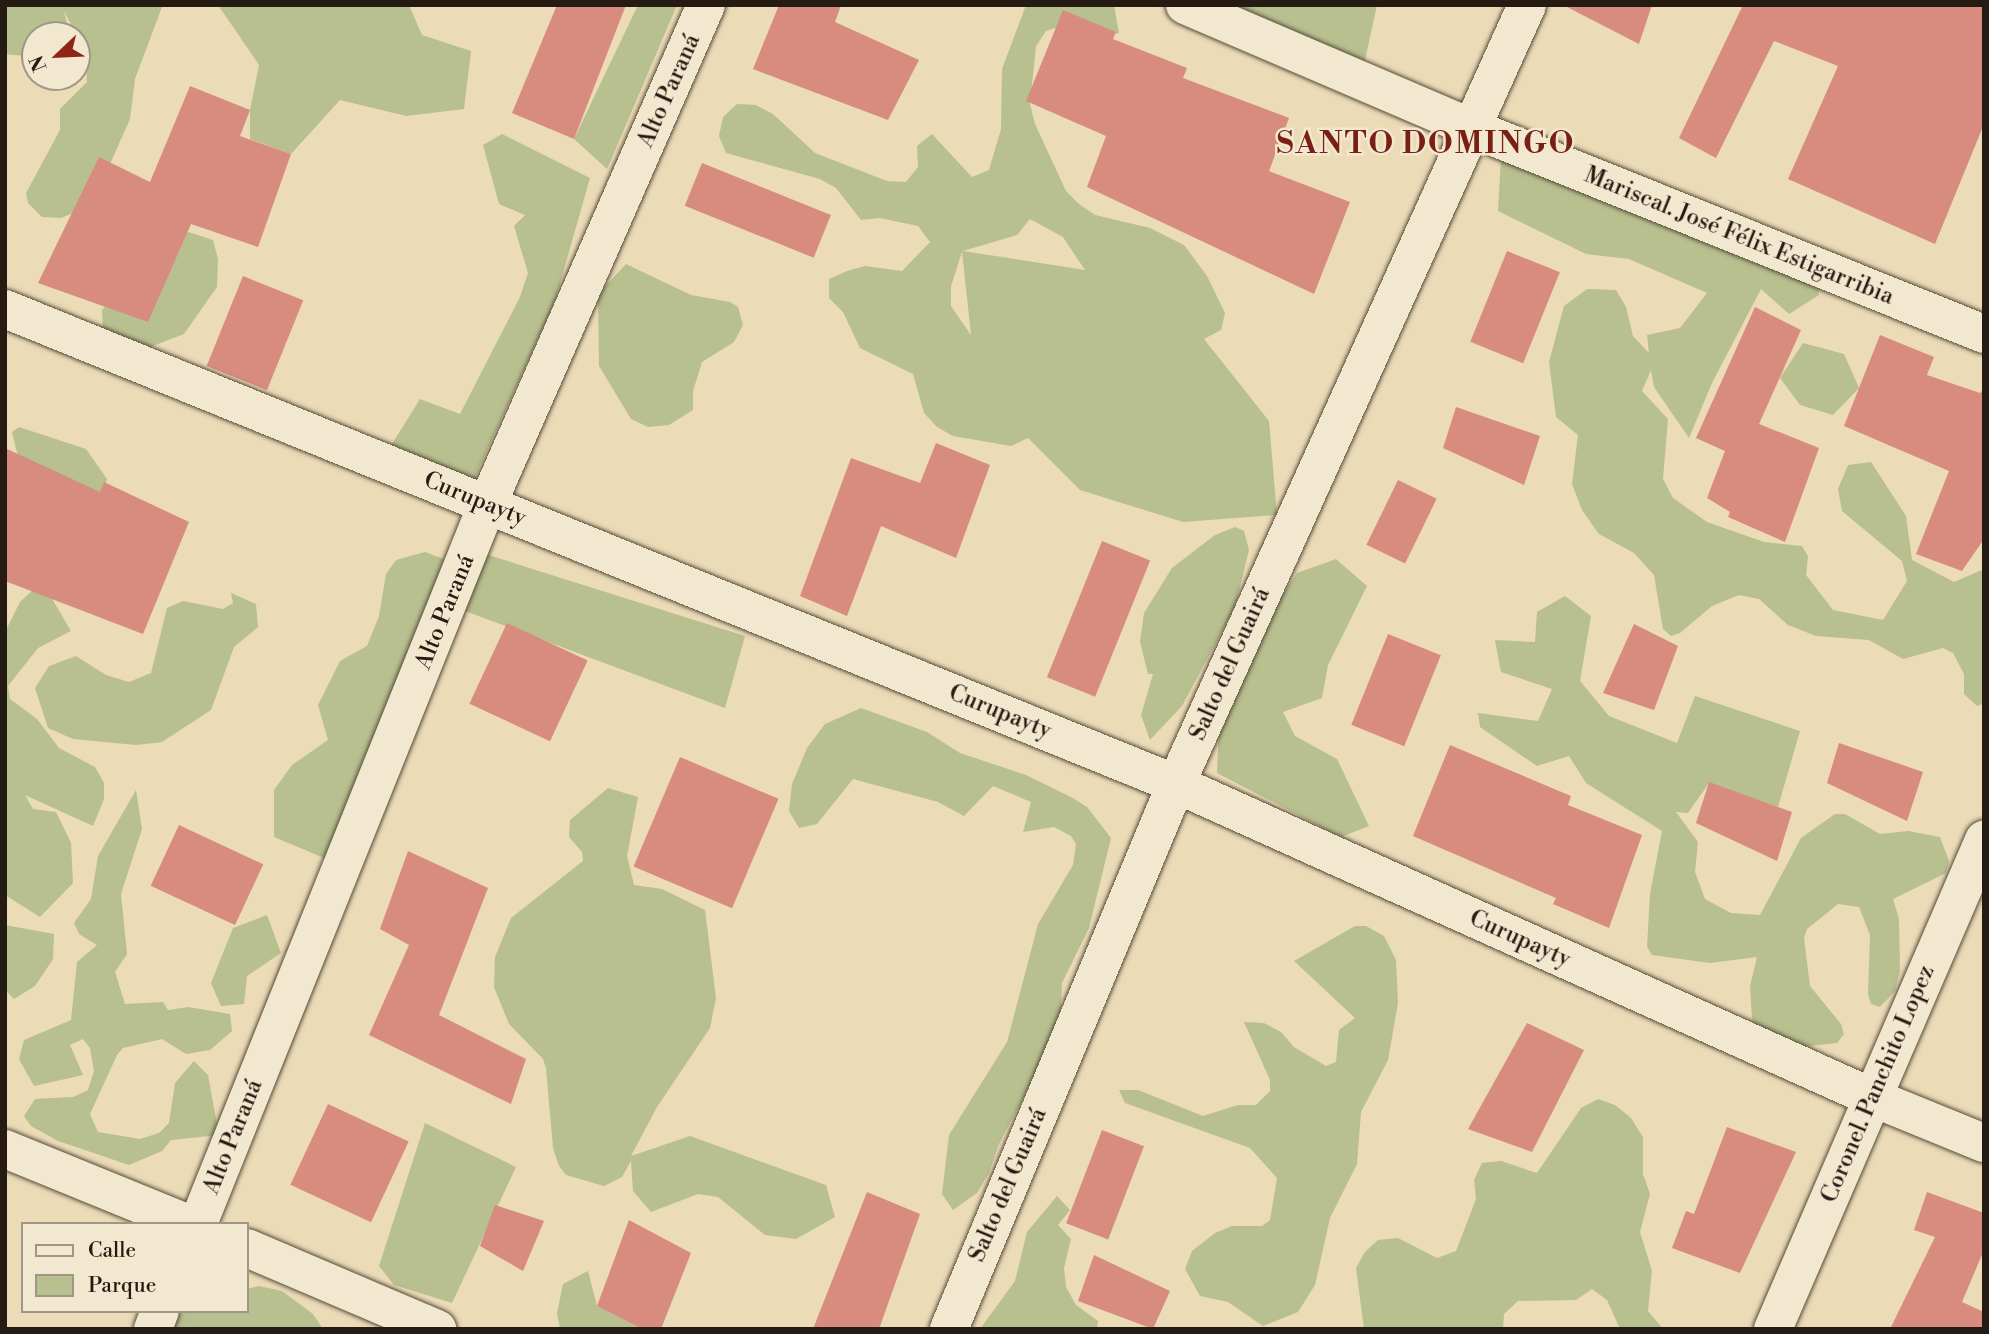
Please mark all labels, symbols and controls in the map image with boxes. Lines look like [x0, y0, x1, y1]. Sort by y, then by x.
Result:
north arrow [21, 21, 91, 91]
street label: Alto Paraná [632, 30, 706, 152]
text: N [25, 52, 52, 75]
district label: SANTO DOMINGO [1278, 126, 1574, 162]
street label: Mariscal. José Félix Estigarribia [1580, 161, 1898, 311]
street label: Curupayty [420, 466, 530, 532]
street label: Alto Paraná [410, 551, 480, 673]
street label: Salto del Guairá [1184, 583, 1276, 745]
street label: Curupayty [945, 679, 1055, 745]
street label: Curupayty [1465, 904, 1575, 974]
street label: Coronel. Panchito Lopez [1815, 961, 1941, 1207]
street label: Alto Paraná [198, 1076, 268, 1198]
street label: Salto del Guairá [963, 1104, 1053, 1266]
legend [21, 1222, 248, 1313]
text: Calle [88, 1238, 136, 1264]
text: Parque [88, 1273, 156, 1299]

